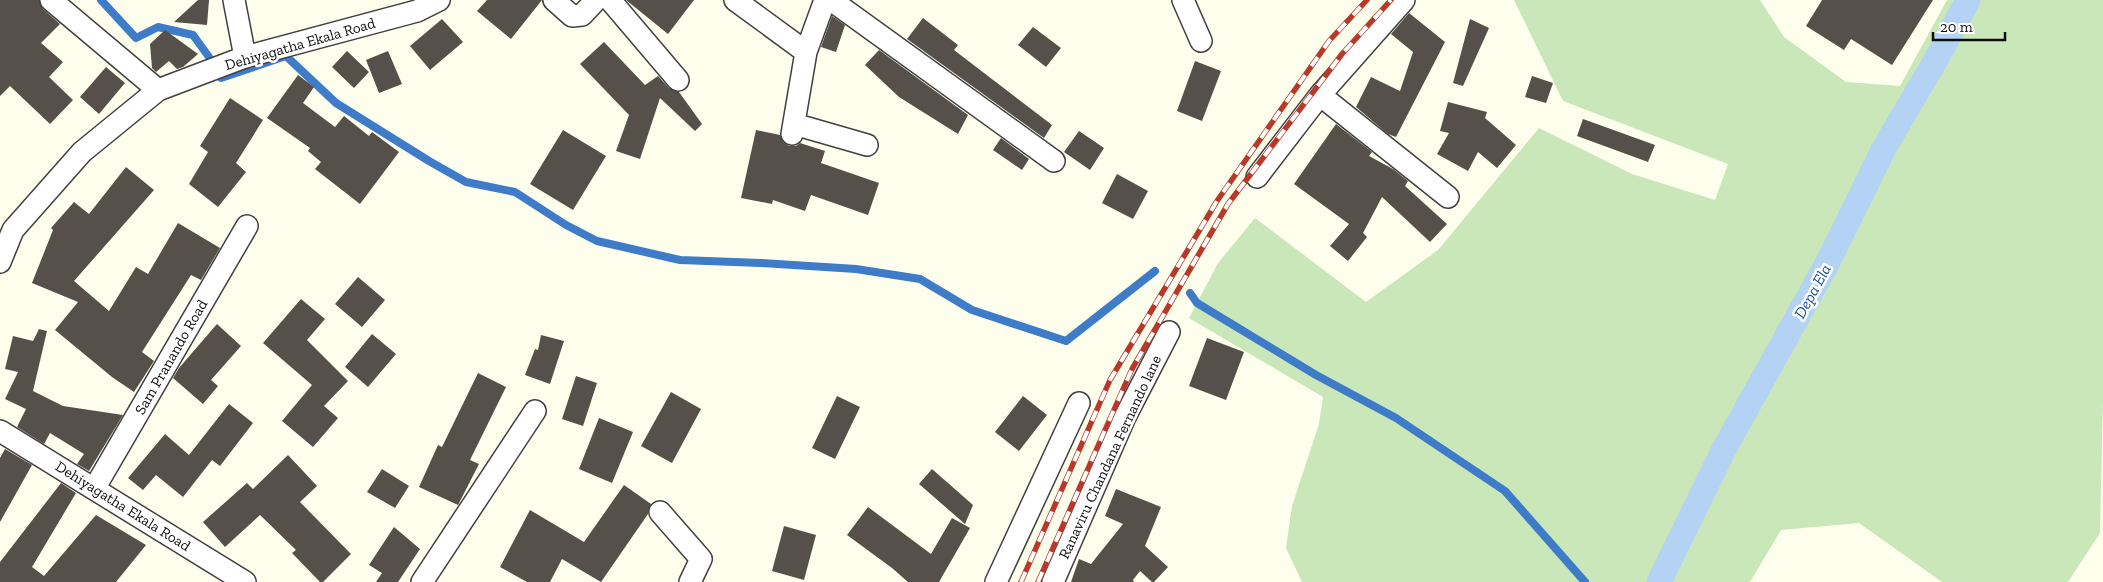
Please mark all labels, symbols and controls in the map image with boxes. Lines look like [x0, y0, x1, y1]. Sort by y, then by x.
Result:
scale bar [1933, 10, 2006, 42]
street label: Dehiyagatha Ekala Road [223, 14, 378, 74]
text: 20 m [1940, 18, 1973, 36]
water label: Depa Ela [1790, 261, 1835, 322]
street label: Sam Pranando Road [131, 296, 212, 418]
street label: Ranaviru Chandana Fernando lane [1055, 352, 1165, 562]
street label: Dehiyagatha Ekala Road [52, 457, 194, 555]

